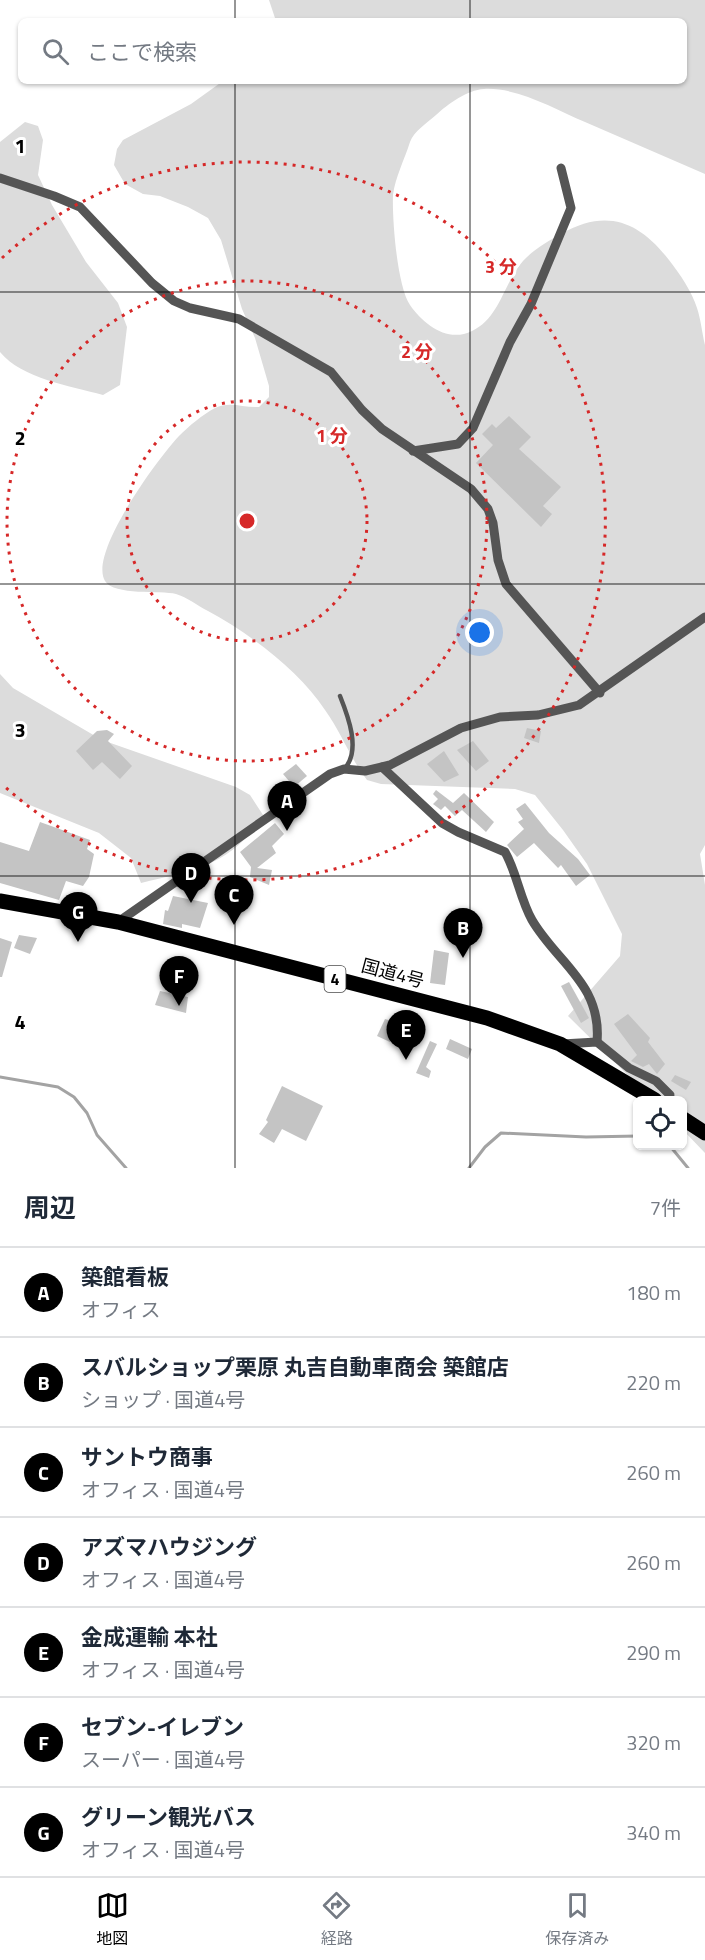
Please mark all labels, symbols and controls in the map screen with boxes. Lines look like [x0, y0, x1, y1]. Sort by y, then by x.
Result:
search box [18, 18, 687, 84]
icon: search [39, 35, 72, 68]
text: ここで検索 [87, 35, 197, 69]
text: 1 [14, 130, 26, 161]
text: 3 分 [485, 253, 517, 280]
text: 2 分 [401, 338, 433, 365]
text: 2 [14, 422, 26, 453]
text: 1 分 [316, 422, 348, 449]
centre of rings [237, 511, 257, 531]
your location [465, 618, 494, 647]
text: 3 [14, 714, 26, 745]
pin: A [268, 782, 306, 831]
pin: D [172, 854, 210, 903]
pin: C [214, 876, 254, 925]
pin: G [58, 892, 98, 942]
pin: B [444, 908, 482, 958]
street label: 国道4号 [359, 952, 427, 994]
pin: F [160, 956, 198, 1006]
road number: 4 [324, 966, 346, 992]
text: 4 [14, 1006, 26, 1037]
pin: E [386, 1010, 426, 1060]
map controls [633, 1096, 687, 1150]
button: locate [633, 1096, 687, 1150]
text: 周辺 [24, 1188, 76, 1227]
text: 7件 [650, 1192, 681, 1223]
text: 築館看板 [81, 1260, 169, 1294]
text: A [37, 1277, 50, 1308]
text: 180 m [626, 1277, 681, 1308]
text: オフィス [81, 1294, 161, 1325]
text: スバルショップ栗原 丸吉自動車商会 築館店 [81, 1350, 509, 1384]
text: B [37, 1367, 50, 1398]
text: 220 m [626, 1367, 681, 1398]
text: ショップ · 国道4号 [81, 1384, 245, 1415]
text: サントウ商事 [81, 1440, 213, 1474]
text: C [38, 1457, 49, 1488]
text: 260 m [626, 1457, 681, 1488]
text: オフィス · 国道4号 [81, 1474, 245, 1505]
text: アズマハウジング [81, 1530, 257, 1564]
text: D [37, 1547, 50, 1578]
text: 260 m [626, 1547, 681, 1578]
text: オフィス · 国道4号 [81, 1564, 245, 1595]
text: 金成運輸 本社 [81, 1620, 218, 1654]
text: E [38, 1637, 49, 1668]
text: 290 m [626, 1637, 681, 1668]
text: オフィス · 国道4号 [81, 1654, 245, 1685]
text: セブン-イレブン [81, 1710, 244, 1744]
text: F [38, 1727, 49, 1758]
text: 320 m [626, 1727, 681, 1758]
text: スーパー · 国道4号 [81, 1744, 245, 1775]
text: グリーン観光バス [81, 1800, 256, 1834]
text: G [37, 1817, 50, 1848]
text: 340 m [626, 1817, 681, 1848]
text: オフィス · 国道4号 [81, 1834, 245, 1865]
tab: 地図 [96, 1889, 129, 1950]
tab: 経路 [320, 1889, 353, 1950]
tab: 保存済み [545, 1889, 609, 1950]

